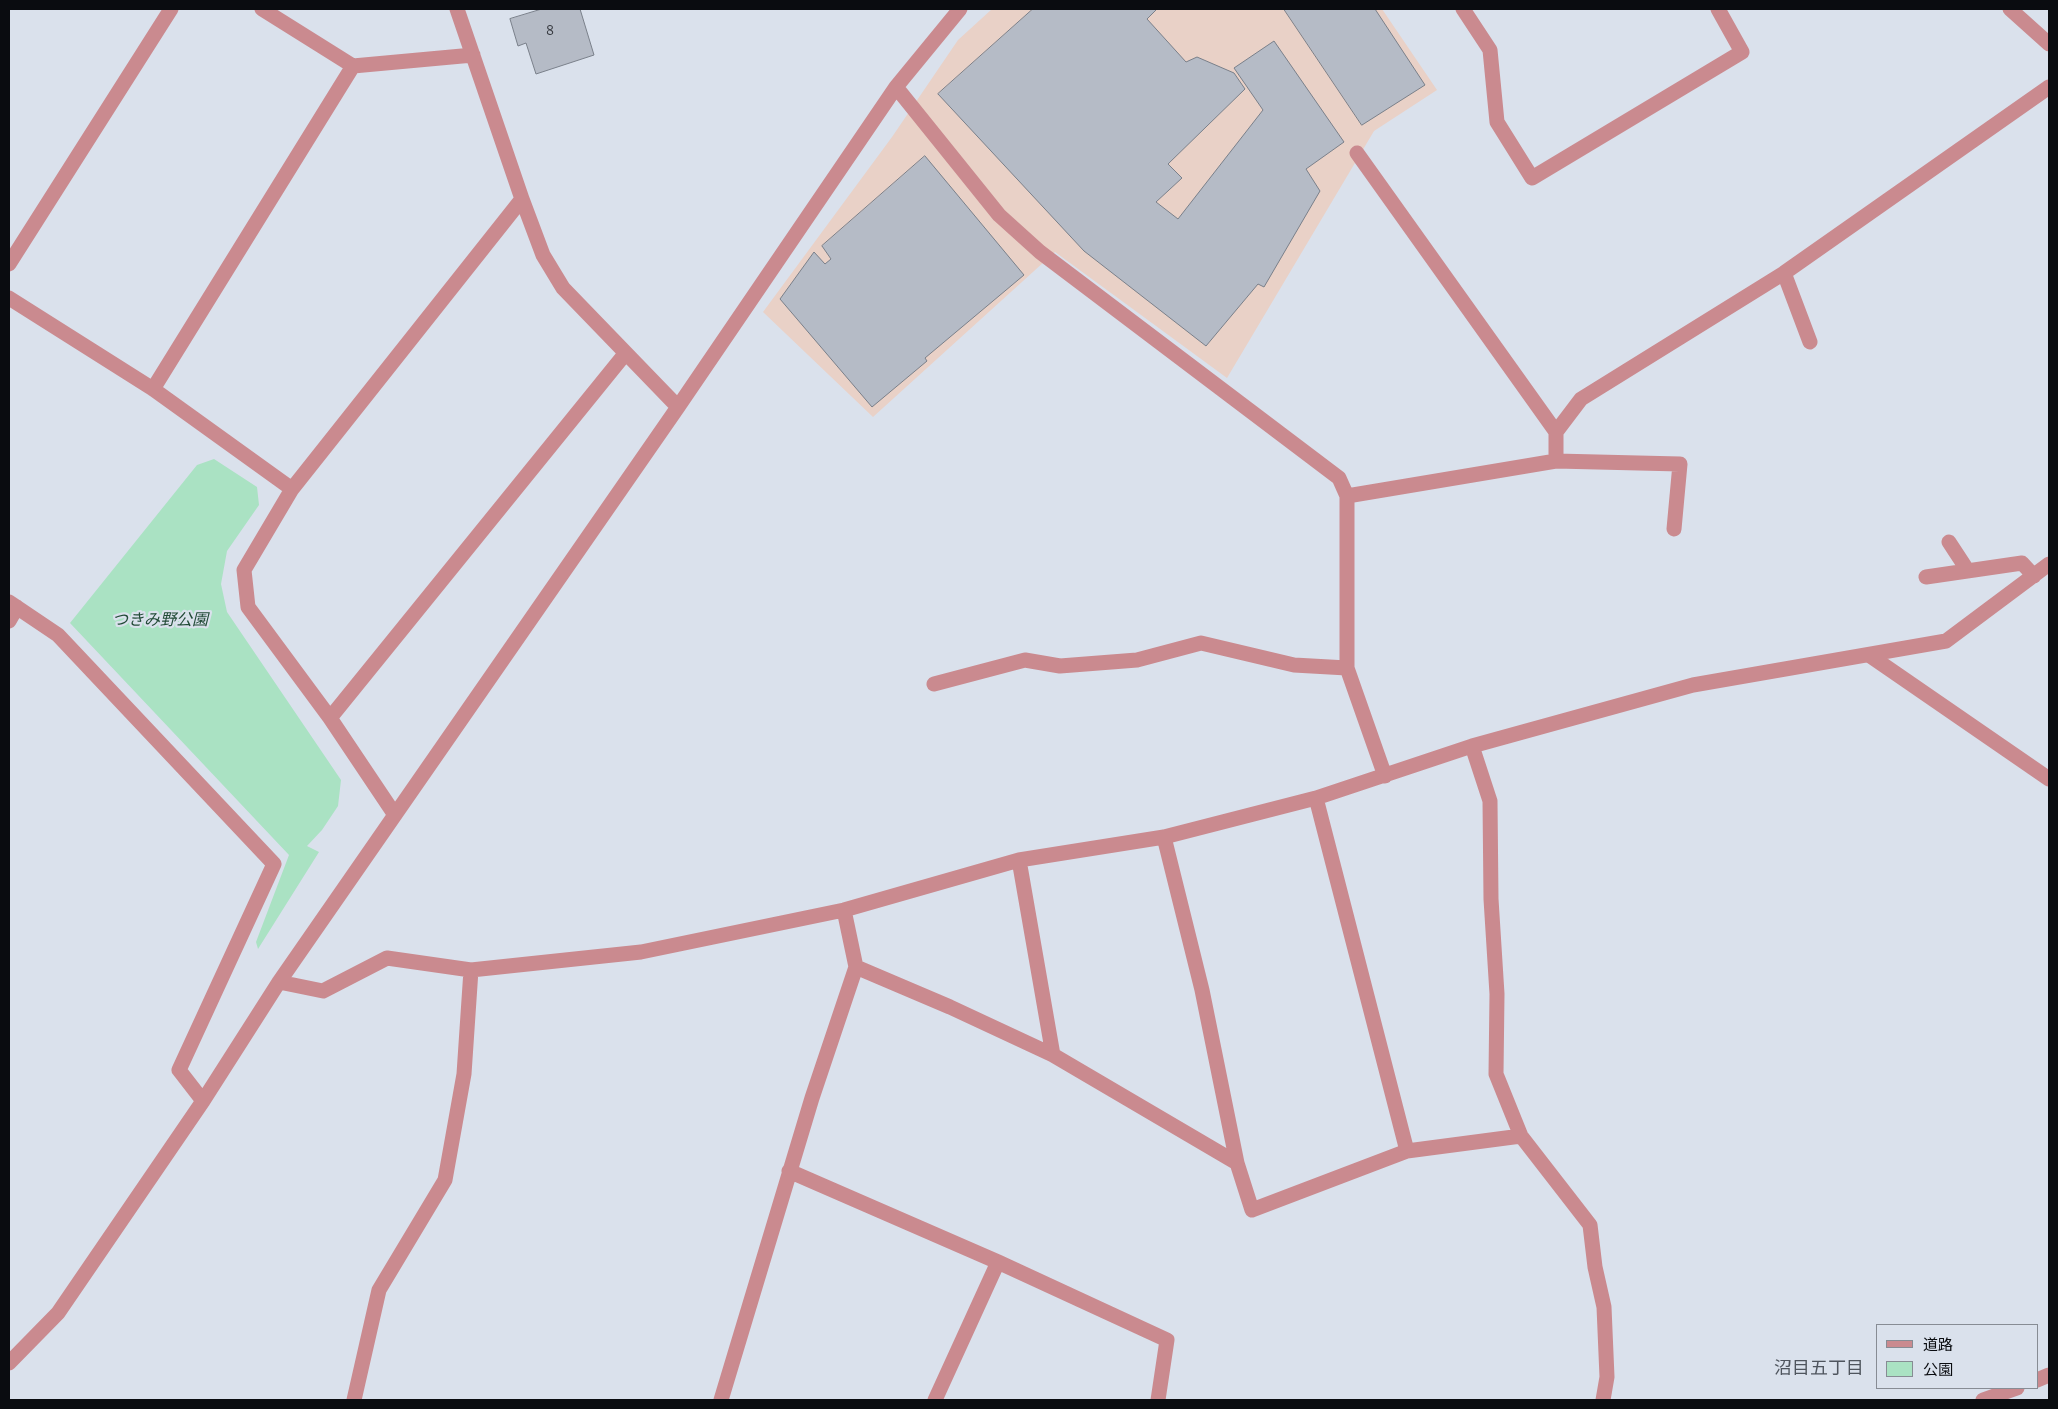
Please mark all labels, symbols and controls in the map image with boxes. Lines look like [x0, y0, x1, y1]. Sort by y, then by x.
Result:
house number: 8 [546, 23, 554, 39]
park label: つきみ野公園 [112, 610, 208, 630]
legend [1876, 1324, 2038, 1389]
text: 道路 [1923, 1336, 1953, 1354]
district label: 沼目五丁目 [1774, 1358, 1864, 1380]
text: 公園 [1923, 1361, 1953, 1379]

